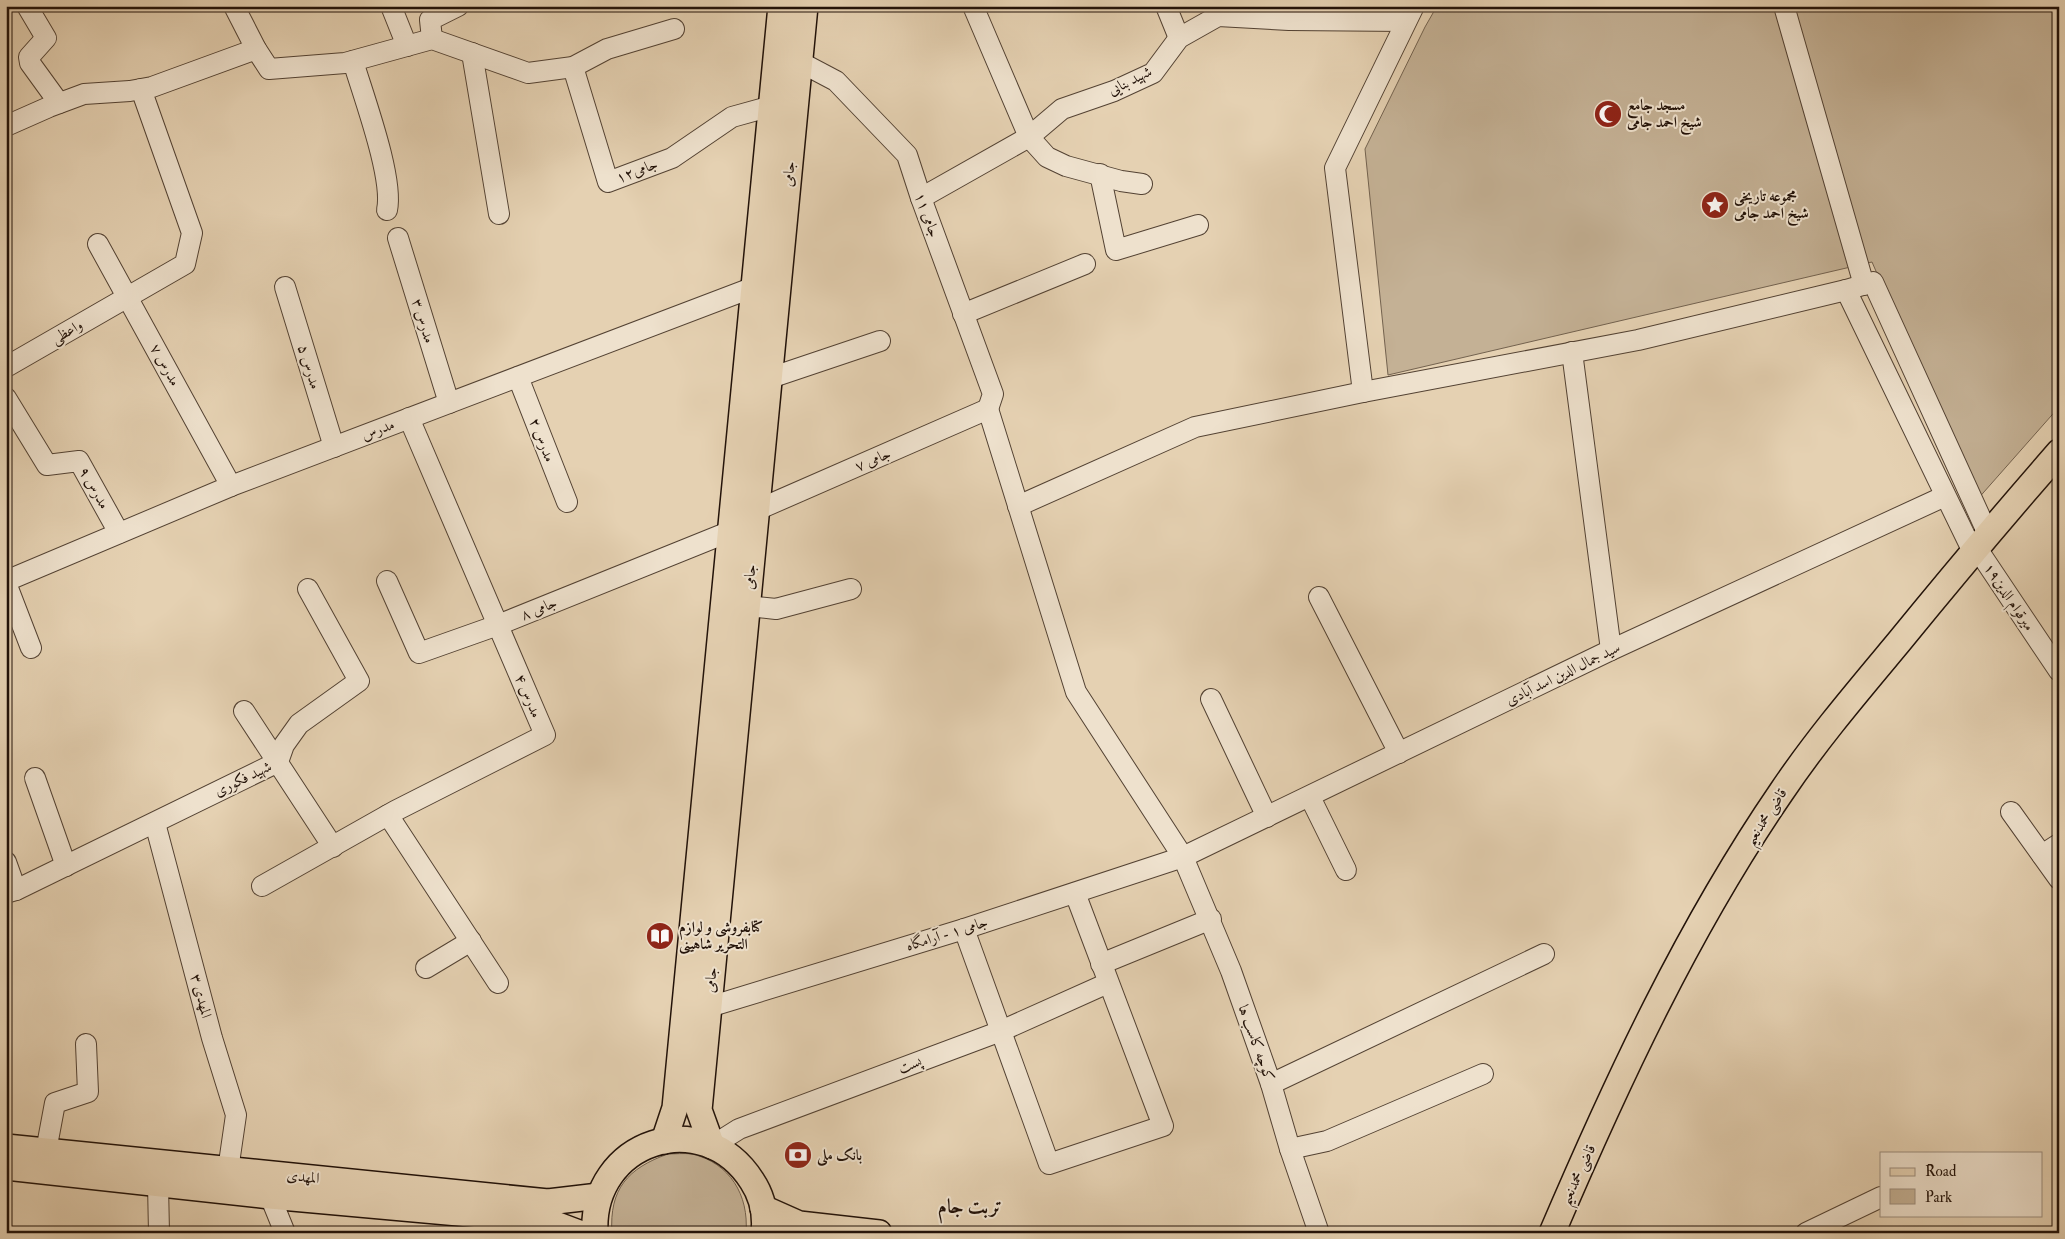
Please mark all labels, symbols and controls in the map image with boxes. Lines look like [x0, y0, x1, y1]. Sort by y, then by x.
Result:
street label: شهید بنایی [1105, 62, 1155, 100]
place label: مسجد جامع شیخ احمد جامی [1626, 96, 1702, 136]
mosque icon: مسجد جامع شیخ احمد جامی [1593, 99, 1623, 129]
street label: جامی۱۲ [614, 154, 660, 188]
street label: جامی [778, 160, 800, 188]
place label: مجموعه تاریخی شیخ احمد جامی [1733, 187, 1809, 227]
street label: جامی ۱۱ [910, 190, 944, 240]
place icon: مجموعه تاریخی شیخ احمد جامی [1700, 190, 1730, 220]
street label: مدرس ۳ [407, 296, 439, 346]
street label: واعظی [48, 315, 87, 349]
street label: مدرس ۷ [146, 340, 184, 390]
street label: مدرس ۵ [293, 342, 325, 392]
street label: مدرس [359, 415, 397, 445]
street label: مدرس ۲ [525, 415, 559, 465]
street label: جامی ۷ [852, 444, 894, 476]
street label: مدرس ۹ [74, 463, 114, 513]
street label: میرقوام الدین۱۹ [1977, 559, 2039, 636]
street label: جامی [739, 563, 761, 591]
street label: جامی ۸ [518, 593, 560, 625]
street label: سید جمال الدین اسد آبادی [1503, 638, 1623, 710]
street label: مدرس ۴ [510, 671, 546, 721]
street label: شهید فکوری [211, 757, 275, 801]
street label: قاضی محمدنعیم [1740, 785, 1796, 852]
street label: جامی ۱ - آرامگاه [903, 912, 990, 955]
place label: کتابفروشی و لوازم التحریر شاهینی [679, 918, 763, 955]
library icon: کتابفروشی و لوازم التحریر شاهینی [645, 921, 675, 951]
street label: جامی [700, 966, 722, 994]
street label: المهدی ۳ [186, 972, 216, 1020]
street label: کوچه کاسب ها [1232, 1002, 1279, 1084]
street label: پست [895, 1052, 925, 1078]
bank icon: بانک ملی [783, 1140, 813, 1170]
street label: قاضی محمدنعیم [1556, 1142, 1605, 1210]
place label: بانک ملی [816, 1146, 862, 1167]
legend [1880, 1152, 2042, 1216]
text: Road [1925, 1162, 1957, 1181]
street label: المهدی [286, 1166, 320, 1188]
text: Park [1925, 1188, 1952, 1207]
district label: تربت جام [938, 1194, 1002, 1224]

